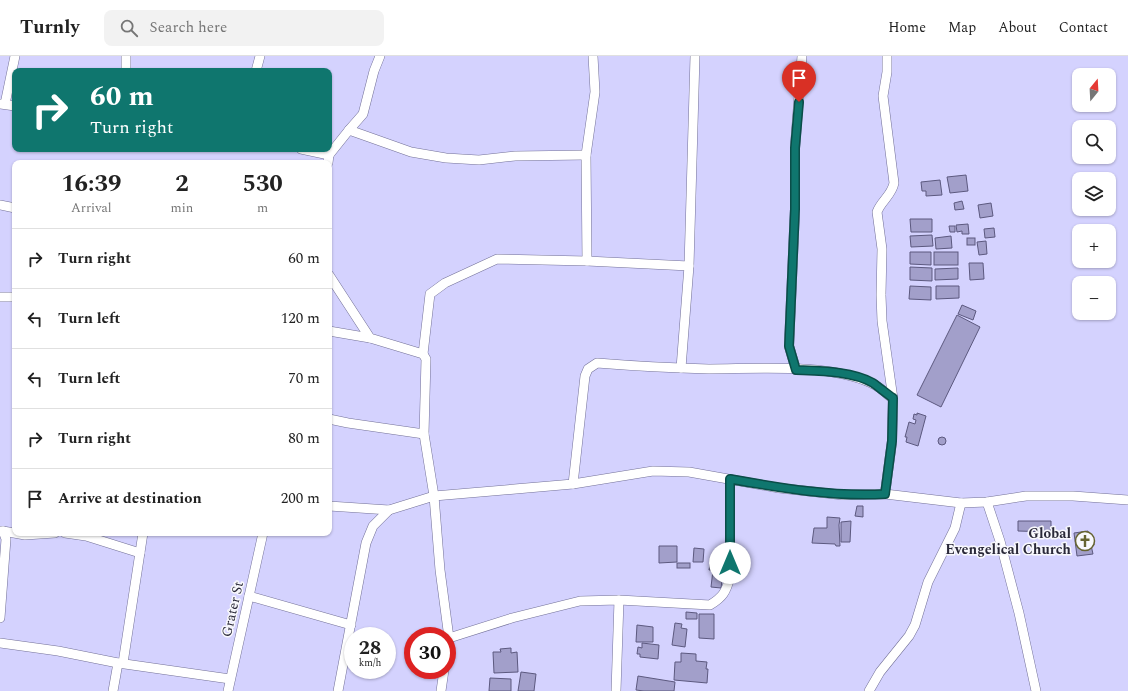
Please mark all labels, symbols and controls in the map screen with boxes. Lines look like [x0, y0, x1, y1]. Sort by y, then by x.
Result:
search box [104, 10, 384, 46]
text: Turnly [20, 13, 80, 42]
text: Search here [150, 16, 227, 39]
icon: search [118, 17, 140, 39]
text: Home [888, 17, 926, 38]
text: Map [948, 17, 976, 38]
text: About [998, 17, 1037, 38]
text: Contact [1059, 17, 1108, 38]
pin [782, 61, 816, 102]
icon: arrive [788, 67, 810, 89]
north arrow [1072, 68, 1116, 112]
map controls [1072, 68, 1116, 320]
text: 60 m [90, 75, 154, 118]
icon: right [24, 84, 76, 136]
text: Turn right [90, 114, 173, 141]
button: search [1072, 120, 1116, 164]
text: 16:39 [61, 166, 121, 202]
text: 2 [175, 166, 189, 202]
text: 530 [242, 166, 283, 202]
button: layers [1072, 172, 1116, 216]
text: Arrival [71, 198, 112, 218]
text: min [171, 198, 193, 218]
text: m [257, 198, 268, 218]
button: + [1072, 224, 1116, 268]
text: Turn right [58, 247, 131, 270]
text: 60 m [288, 247, 320, 270]
icon: right [24, 248, 46, 270]
button: − [1072, 276, 1116, 320]
text: Turn left [58, 307, 120, 330]
text: 120 m [281, 307, 320, 330]
icon: left [24, 308, 46, 330]
text: Turn left [58, 367, 120, 390]
text: 70 m [288, 367, 320, 390]
icon: left [24, 368, 46, 390]
text: Turn right [58, 427, 131, 450]
text: 80 m [288, 427, 320, 450]
icon: right [24, 428, 46, 450]
text: Arrive at destination [58, 487, 202, 510]
text: 200 m [281, 487, 320, 510]
icon: arrive [24, 488, 46, 510]
place label: Global Evengelical Church [945, 523, 1071, 560]
church icon: Global Evengelical Church [1074, 530, 1096, 552]
position arrow [709, 542, 751, 584]
street label: Grater St [216, 579, 249, 639]
speed limit sign: 30 [404, 627, 456, 679]
text: 28 [359, 633, 381, 663]
text: km/h [359, 655, 381, 671]

